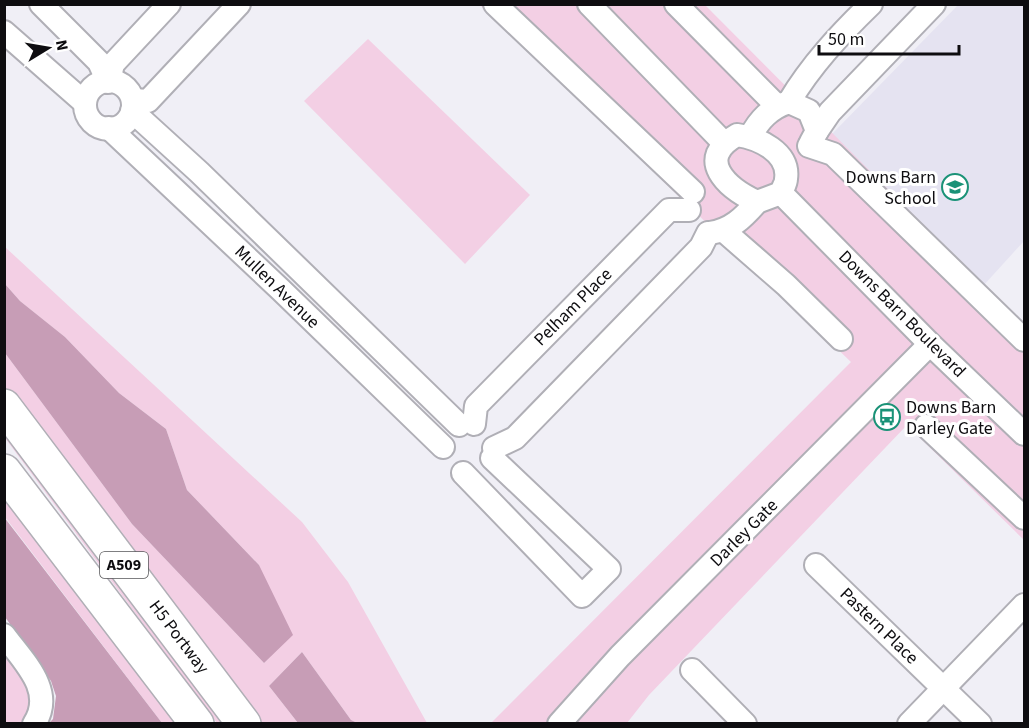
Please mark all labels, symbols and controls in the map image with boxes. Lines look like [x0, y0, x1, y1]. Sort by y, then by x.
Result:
north arrow [18, 18, 78, 78]
scale bar [819, 18, 958, 56]
text: 50 m [828, 27, 864, 52]
text: N [50, 38, 74, 53]
place label: Downs Barn School [846, 165, 936, 211]
school or university icon: Downs Barn School [940, 172, 970, 202]
street label: Mullen Avenue [229, 240, 325, 334]
street label: Downs Barn Boulevard [833, 245, 971, 383]
street label: Pelham Place [528, 262, 618, 352]
place label: Downs Barn Darley Gate [906, 395, 996, 441]
bus stop icon: Downs Barn Darley Gate [872, 402, 902, 432]
street label: Darley Gate [705, 493, 784, 572]
road number: A509 [100, 552, 148, 578]
street label: Pastern Place [834, 582, 924, 670]
street label: H5 Portway [143, 595, 215, 679]

